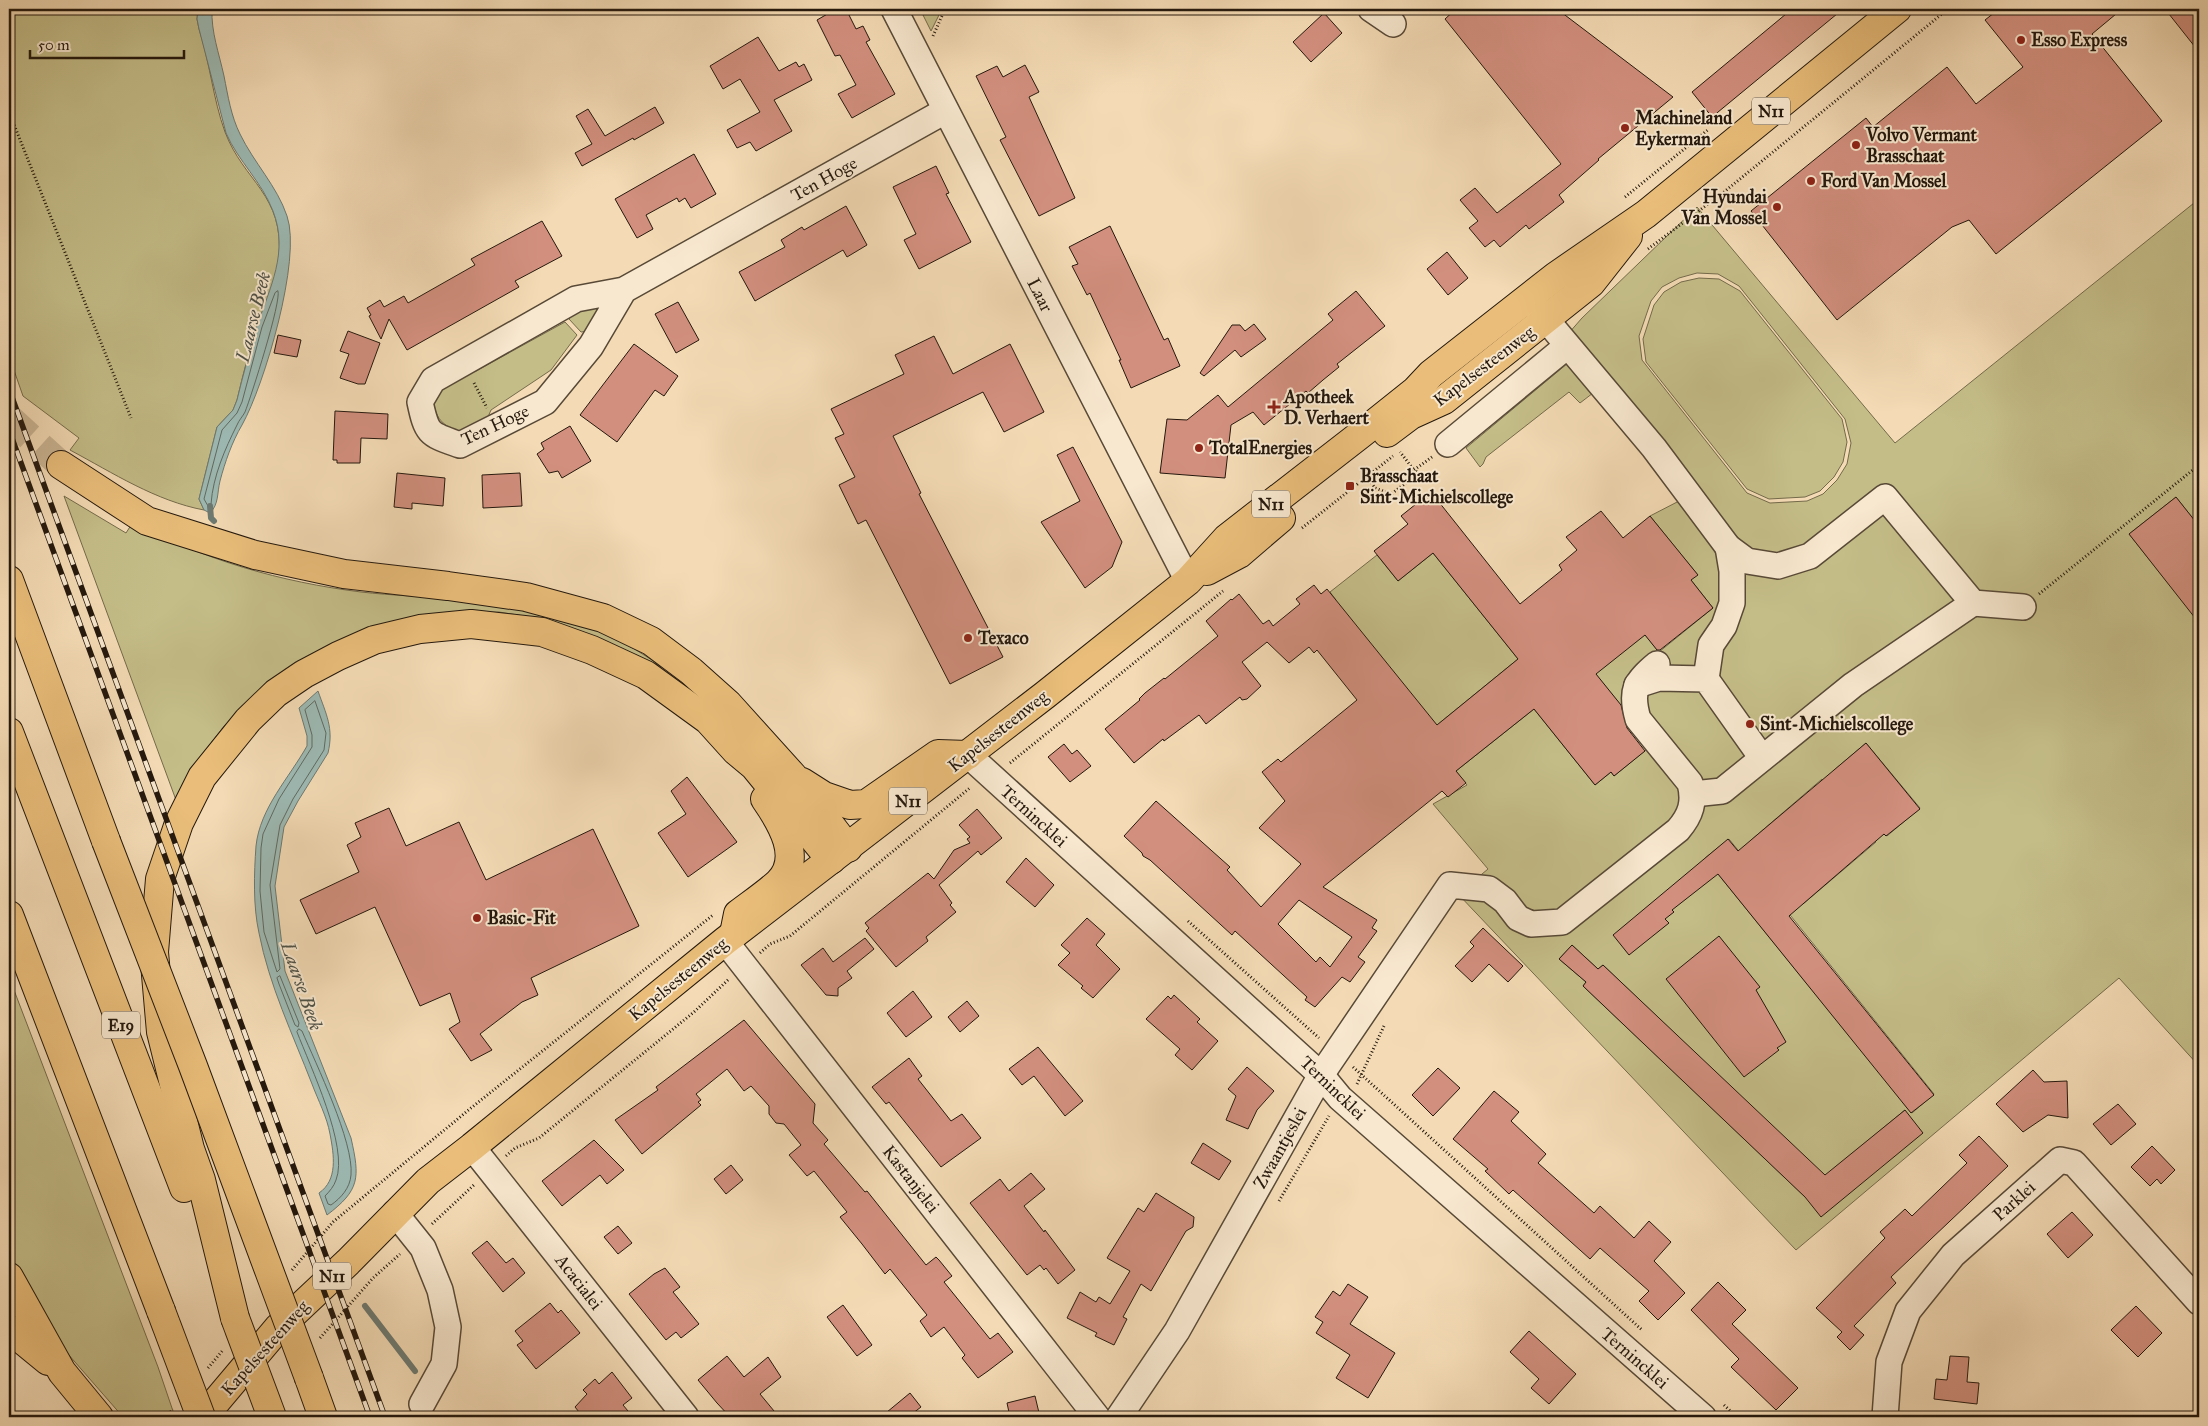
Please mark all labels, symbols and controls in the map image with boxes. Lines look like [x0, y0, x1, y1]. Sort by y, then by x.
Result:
scale bar [30, 28, 184, 60]
place label: Esso Express [2031, 29, 2128, 52]
marker: Esso Express [2015, 34, 2027, 46]
text: 50 m [38, 36, 70, 54]
road number: N11 [1752, 98, 1790, 124]
place label: Machineland Eykerman [1635, 107, 1733, 151]
marker: Machineland Eykerman [1619, 122, 1631, 134]
place label: Volvo Vermant Brasschaat [1865, 124, 1978, 167]
marker: Volvo Vermant Brasschaat [1850, 139, 1862, 151]
street label: Ten Hoge [787, 152, 861, 207]
place label: Ford Van Mossel [1821, 170, 1948, 192]
marker: Ford Van Mossel [1805, 175, 1817, 187]
place label: Hyundai Van Mossel [1681, 186, 1768, 229]
marker: Hyundai Van Mossel [1771, 201, 1783, 213]
water label: Laarse Beek [230, 269, 275, 365]
street label: Laar [1022, 274, 1058, 316]
street label: Kapelsesteenweg [1429, 320, 1540, 412]
place label: Apotheek D. Verhaert [1283, 386, 1370, 429]
street label: Ten Hoge [458, 400, 533, 451]
marker: Apotheek D. Verhaert [1268, 401, 1280, 413]
place label: TotalEnergies [1208, 437, 1313, 460]
marker: TotalEnergies [1193, 442, 1205, 454]
place label: Brasschaat Sint-Michielscollege [1360, 465, 1514, 509]
marker: Brasschaat Sint-Michielscollege [1344, 480, 1356, 492]
road number: N11 [1252, 490, 1290, 518]
place label: Texaco [977, 627, 1029, 649]
marker: Texaco [962, 632, 974, 644]
street label: Kapelsesteenweg [944, 685, 1053, 778]
place label: Sint-Michielscollege [1760, 713, 1914, 736]
marker: Sint-Michielscollege [1744, 718, 1756, 730]
street label: Ternincklei [996, 780, 1072, 852]
road number: N11 [889, 788, 927, 814]
place label: Basic-Fit [487, 907, 557, 929]
marker: Basic-Fit [471, 912, 483, 924]
street label: Kapelsesteenweg [624, 932, 733, 1026]
water label: Laarse Beek [276, 938, 328, 1034]
road number: E19 [102, 1012, 140, 1038]
street label: Ternincklei [1296, 1051, 1370, 1125]
street label: Zwaantjeslei [1249, 1103, 1311, 1193]
street label: Kastanjelei [878, 1141, 944, 1217]
street label: Parklei [1988, 1176, 2040, 1226]
street label: Acacialei [550, 1249, 608, 1314]
road number: N11 [313, 1262, 351, 1290]
street label: Kapelsesteenweg [216, 1295, 315, 1401]
street label: Ternincklei [1597, 1323, 1673, 1393]

